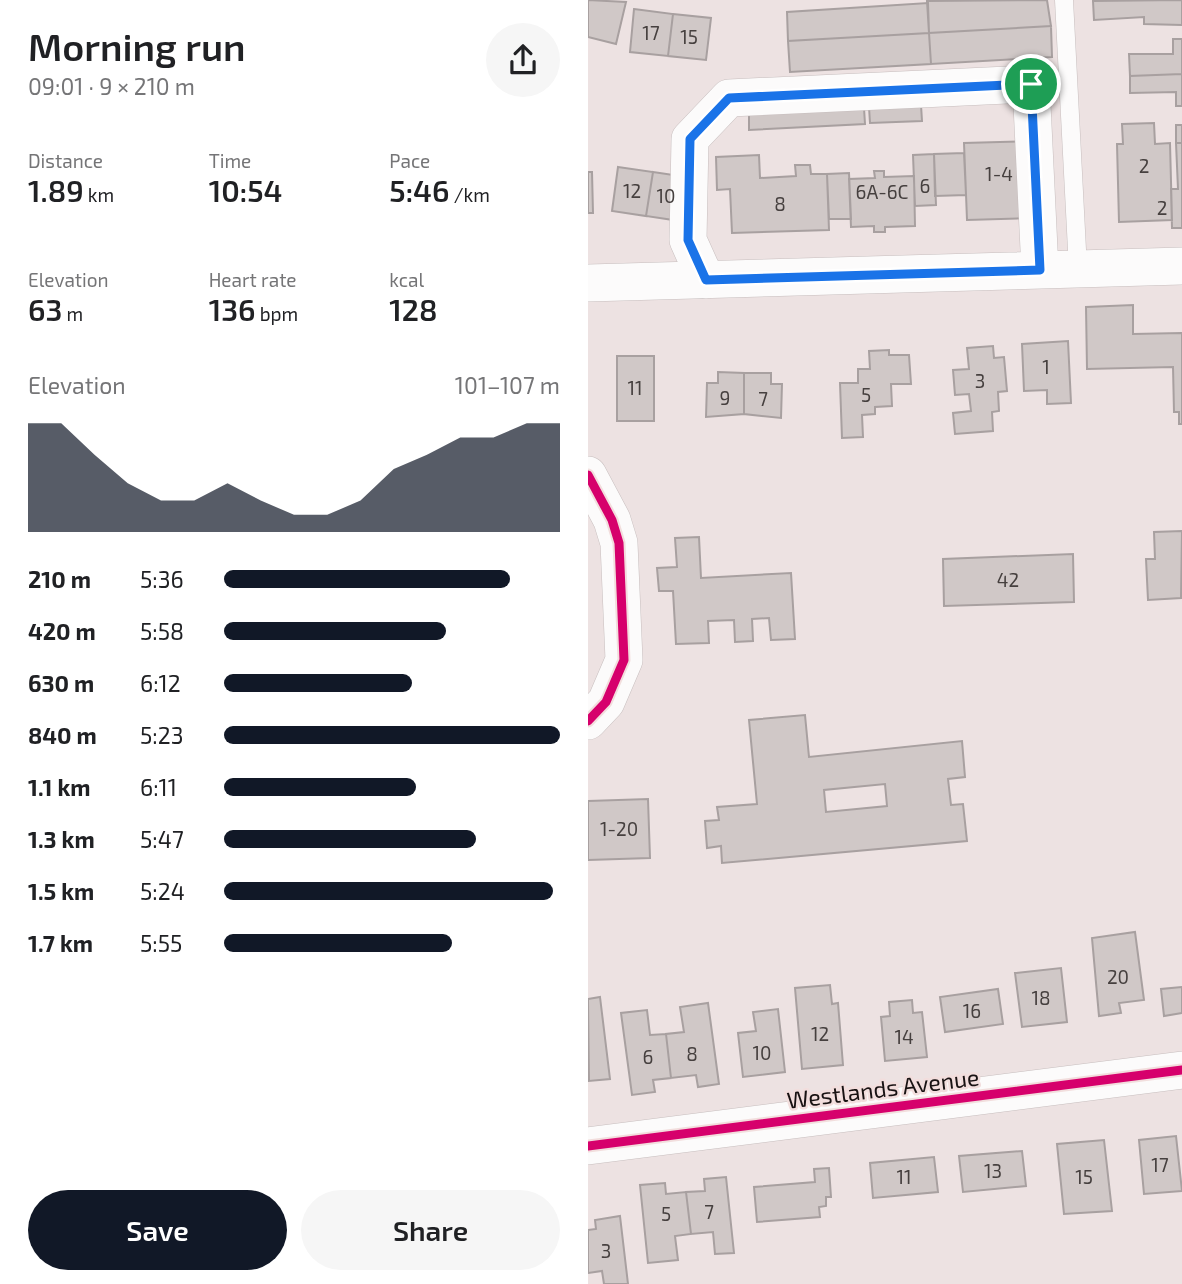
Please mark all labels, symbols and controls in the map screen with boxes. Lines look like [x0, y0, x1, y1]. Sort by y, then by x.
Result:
house number: 17 [642, 21, 660, 44]
text: Morning run [28, 23, 246, 69]
button: share [486, 23, 560, 97]
house number: 15 [680, 25, 698, 48]
pin [1001, 54, 1061, 114]
icon: arrive [1012, 65, 1050, 103]
text: 09:01 · 9 × 210 m [28, 72, 195, 100]
text: Distance [28, 149, 103, 172]
text: Time [209, 149, 251, 172]
text: Pace [389, 149, 430, 172]
house number: 2 [1139, 154, 1149, 177]
house number: 1-4 [985, 162, 1013, 185]
text: 1.89 [28, 172, 84, 208]
text: 10:54 [209, 172, 282, 208]
text: 5:46 [389, 172, 449, 208]
house number: 6 [920, 174, 930, 197]
house number: 12 [623, 179, 641, 202]
house number: 6A-6C [856, 180, 909, 203]
text: km [84, 183, 114, 206]
text: /km [449, 183, 490, 206]
house number: 10 [656, 184, 676, 207]
house number: 8 [774, 192, 786, 215]
house number: 2 [1157, 196, 1167, 219]
text: Elevation [28, 268, 109, 291]
text: Heart rate [209, 268, 297, 291]
text: kcal [389, 268, 424, 291]
text: 63 [28, 291, 62, 327]
text: 136 [209, 291, 256, 327]
text: 128 [389, 291, 438, 327]
text: m [62, 302, 83, 325]
text: bpm [256, 302, 298, 325]
house number: 1 [1042, 355, 1050, 378]
house number: 3 [975, 369, 985, 392]
text: Elevation [28, 371, 126, 399]
text: 101–107 m [455, 371, 560, 399]
house number: 11 [627, 376, 643, 399]
house number: 5 [861, 383, 871, 406]
house number: 9 [720, 386, 730, 409]
house number: 7 [758, 387, 768, 410]
text: 210 m [28, 565, 91, 593]
text: 5:36 [140, 565, 184, 593]
house number: 42 [997, 568, 1019, 591]
text: 420 m [28, 617, 96, 645]
text: 5:58 [140, 617, 184, 645]
text: 630 m [28, 669, 94, 697]
text: 6:12 [140, 669, 181, 697]
text: 840 m [28, 721, 97, 749]
text: 5:23 [140, 721, 183, 749]
text: 1.1 km [28, 773, 91, 801]
text: 6:11 [140, 773, 177, 801]
house number: 1-20 [600, 817, 638, 840]
text: 1.3 km [28, 825, 95, 853]
text: 5:47 [140, 825, 184, 853]
text: 1.5 km [28, 877, 94, 905]
text: 5:24 [140, 877, 185, 905]
text: 1.7 km [28, 929, 93, 957]
text: 5:55 [140, 929, 182, 957]
house number: 20 [1107, 965, 1129, 988]
house number: 18 [1031, 986, 1051, 1009]
house number: 16 [963, 999, 981, 1022]
house number: 12 [811, 1022, 829, 1045]
house number: 14 [894, 1025, 914, 1048]
house number: 10 [752, 1041, 772, 1064]
house number: 8 [686, 1042, 698, 1065]
house number: 6 [643, 1045, 653, 1068]
street label: Westlands Avenue [785, 1062, 981, 1114]
house number: 17 [1151, 1153, 1169, 1176]
house number: 13 [984, 1159, 1002, 1182]
house number: 11 [896, 1165, 912, 1188]
house number: 15 [1075, 1165, 1093, 1188]
button: Save [28, 1190, 287, 1270]
button: Share [301, 1190, 560, 1270]
house number: 7 [704, 1200, 714, 1223]
house number: 5 [661, 1202, 671, 1225]
house number: 3 [601, 1239, 611, 1262]

